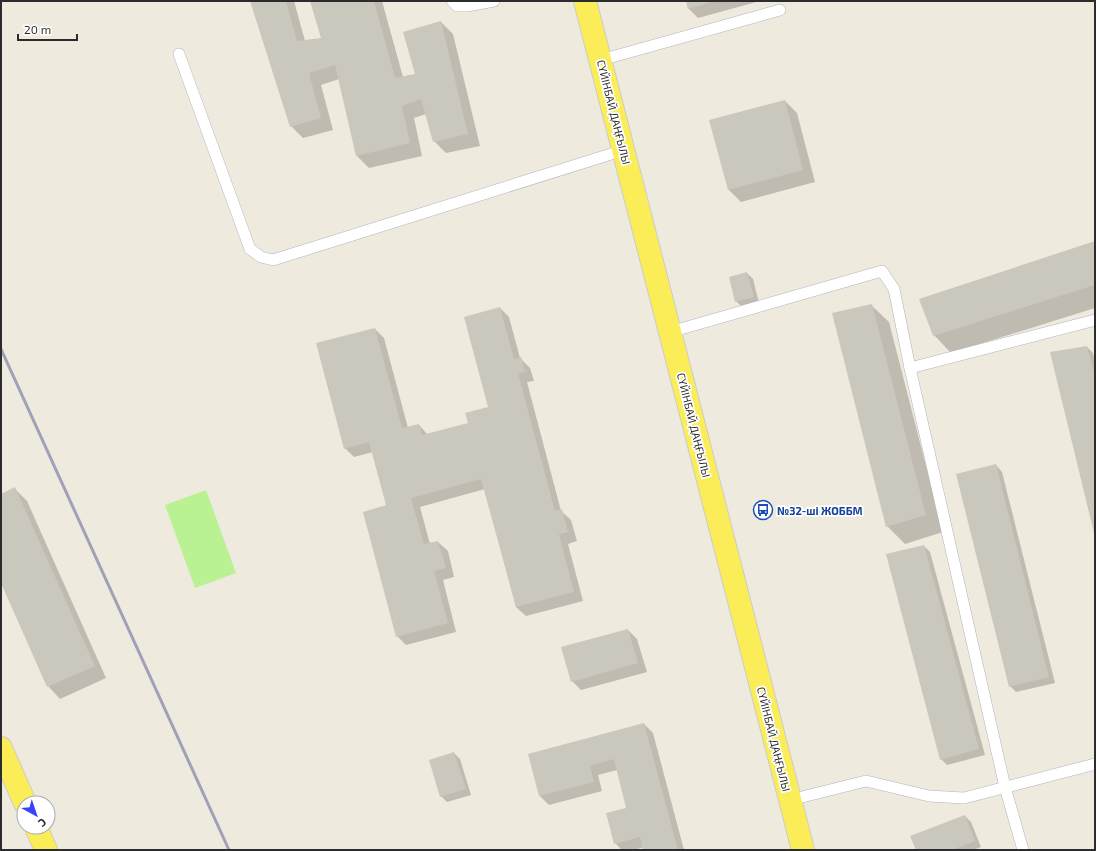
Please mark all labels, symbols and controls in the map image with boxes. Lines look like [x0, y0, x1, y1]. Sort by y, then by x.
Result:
scale bar [18, 16, 77, 42]
text: 20 m [24, 22, 51, 36]
street label: СҮЙІНБАЙ ДАҢҒЫЛЫ [595, 58, 633, 166]
street label: СҮЙІНБАЙ ДАҢҒЫЛЫ [675, 371, 713, 479]
bus stop icon: №32-ші ЖОББМ [752, 499, 774, 521]
place label: №32-ші ЖОББМ [777, 504, 863, 517]
street label: СҮЙІНБАЙ ДАҢҒЫЛЫ [755, 685, 793, 793]
north arrow [16, 795, 56, 835]
text: С [36, 816, 49, 830]

